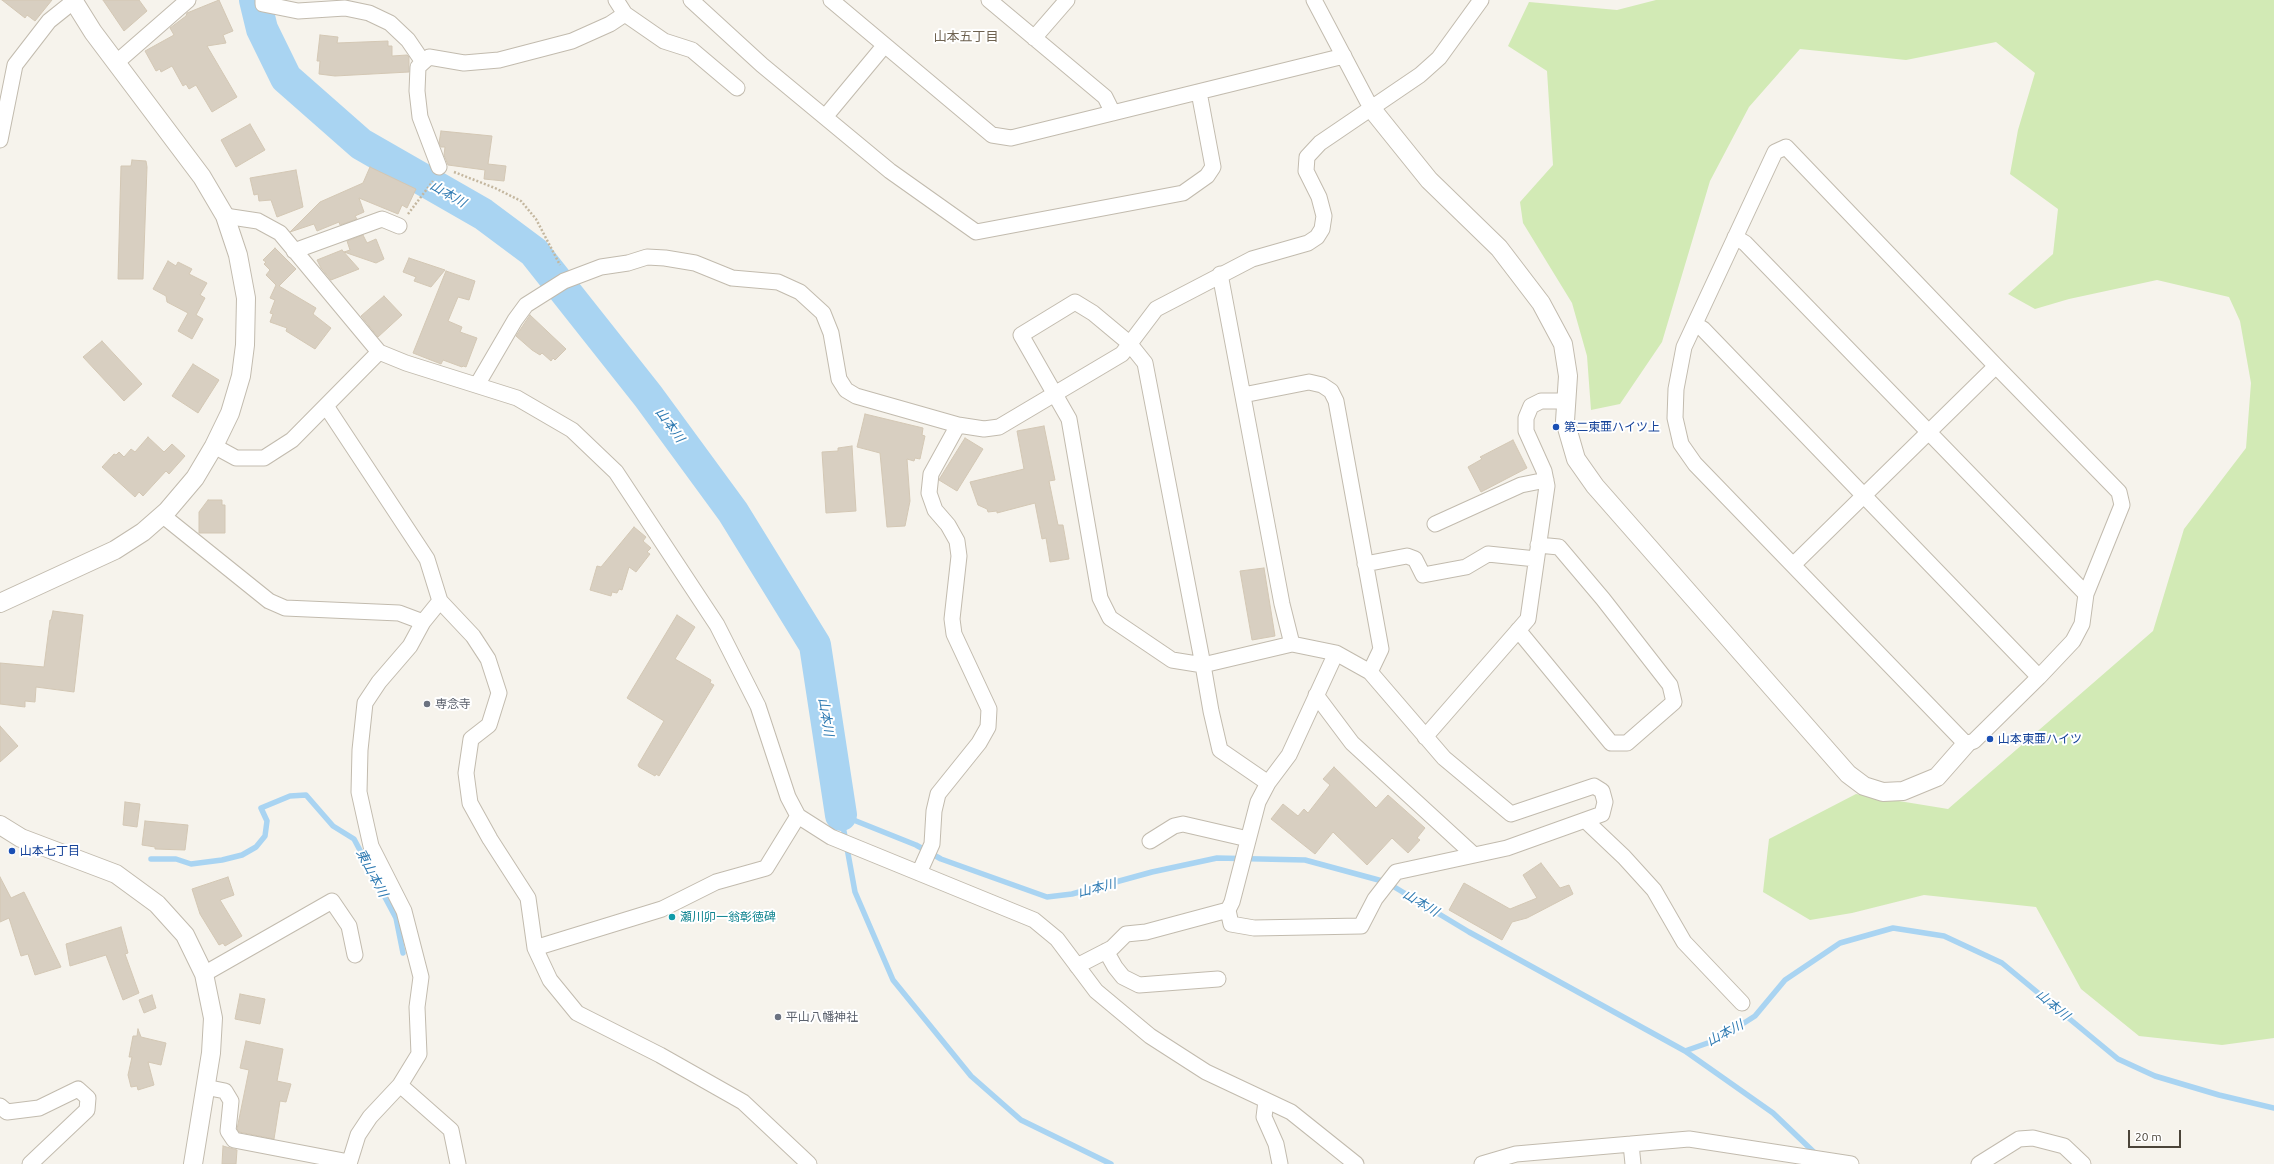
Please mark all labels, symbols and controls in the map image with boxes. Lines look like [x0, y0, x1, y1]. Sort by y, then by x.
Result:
district label: 山本五丁目 [934, 29, 998, 45]
water label: 山本川 [427, 177, 469, 211]
water label: 山本川 [652, 405, 688, 445]
place label: 第二東亜ハイツ上 [1564, 420, 1660, 434]
marker: 第二東亜ハイツ上 [1551, 422, 1561, 432]
place label: 専念寺 [435, 697, 471, 711]
water label: 山本川 [815, 697, 837, 737]
marker: 専念寺 [422, 699, 432, 709]
place label: 山本東亜ハイツ [1998, 732, 2082, 746]
marker: 山本東亜ハイツ [1985, 734, 1995, 744]
place label: 山本七丁目 [20, 844, 80, 858]
marker: 山本七丁目 [7, 846, 17, 856]
water label: 東山本川 [353, 846, 391, 900]
water label: 山本川 [1076, 876, 1118, 900]
water label: 山本川 [1400, 886, 1442, 920]
place label: 瀬川卯一翁彰徳碑 [680, 910, 776, 924]
marker: 瀬川卯一翁彰徳碑 [667, 912, 677, 922]
water label: 山本川 [2033, 986, 2073, 1024]
place label: 平山八幡神社 [786, 1010, 858, 1024]
marker: 平山八幡神社 [773, 1012, 783, 1022]
water label: 山本川 [1704, 1017, 1746, 1049]
scale bar [2130, 1122, 2183, 1148]
text: 20 m [2135, 1130, 2162, 1143]

